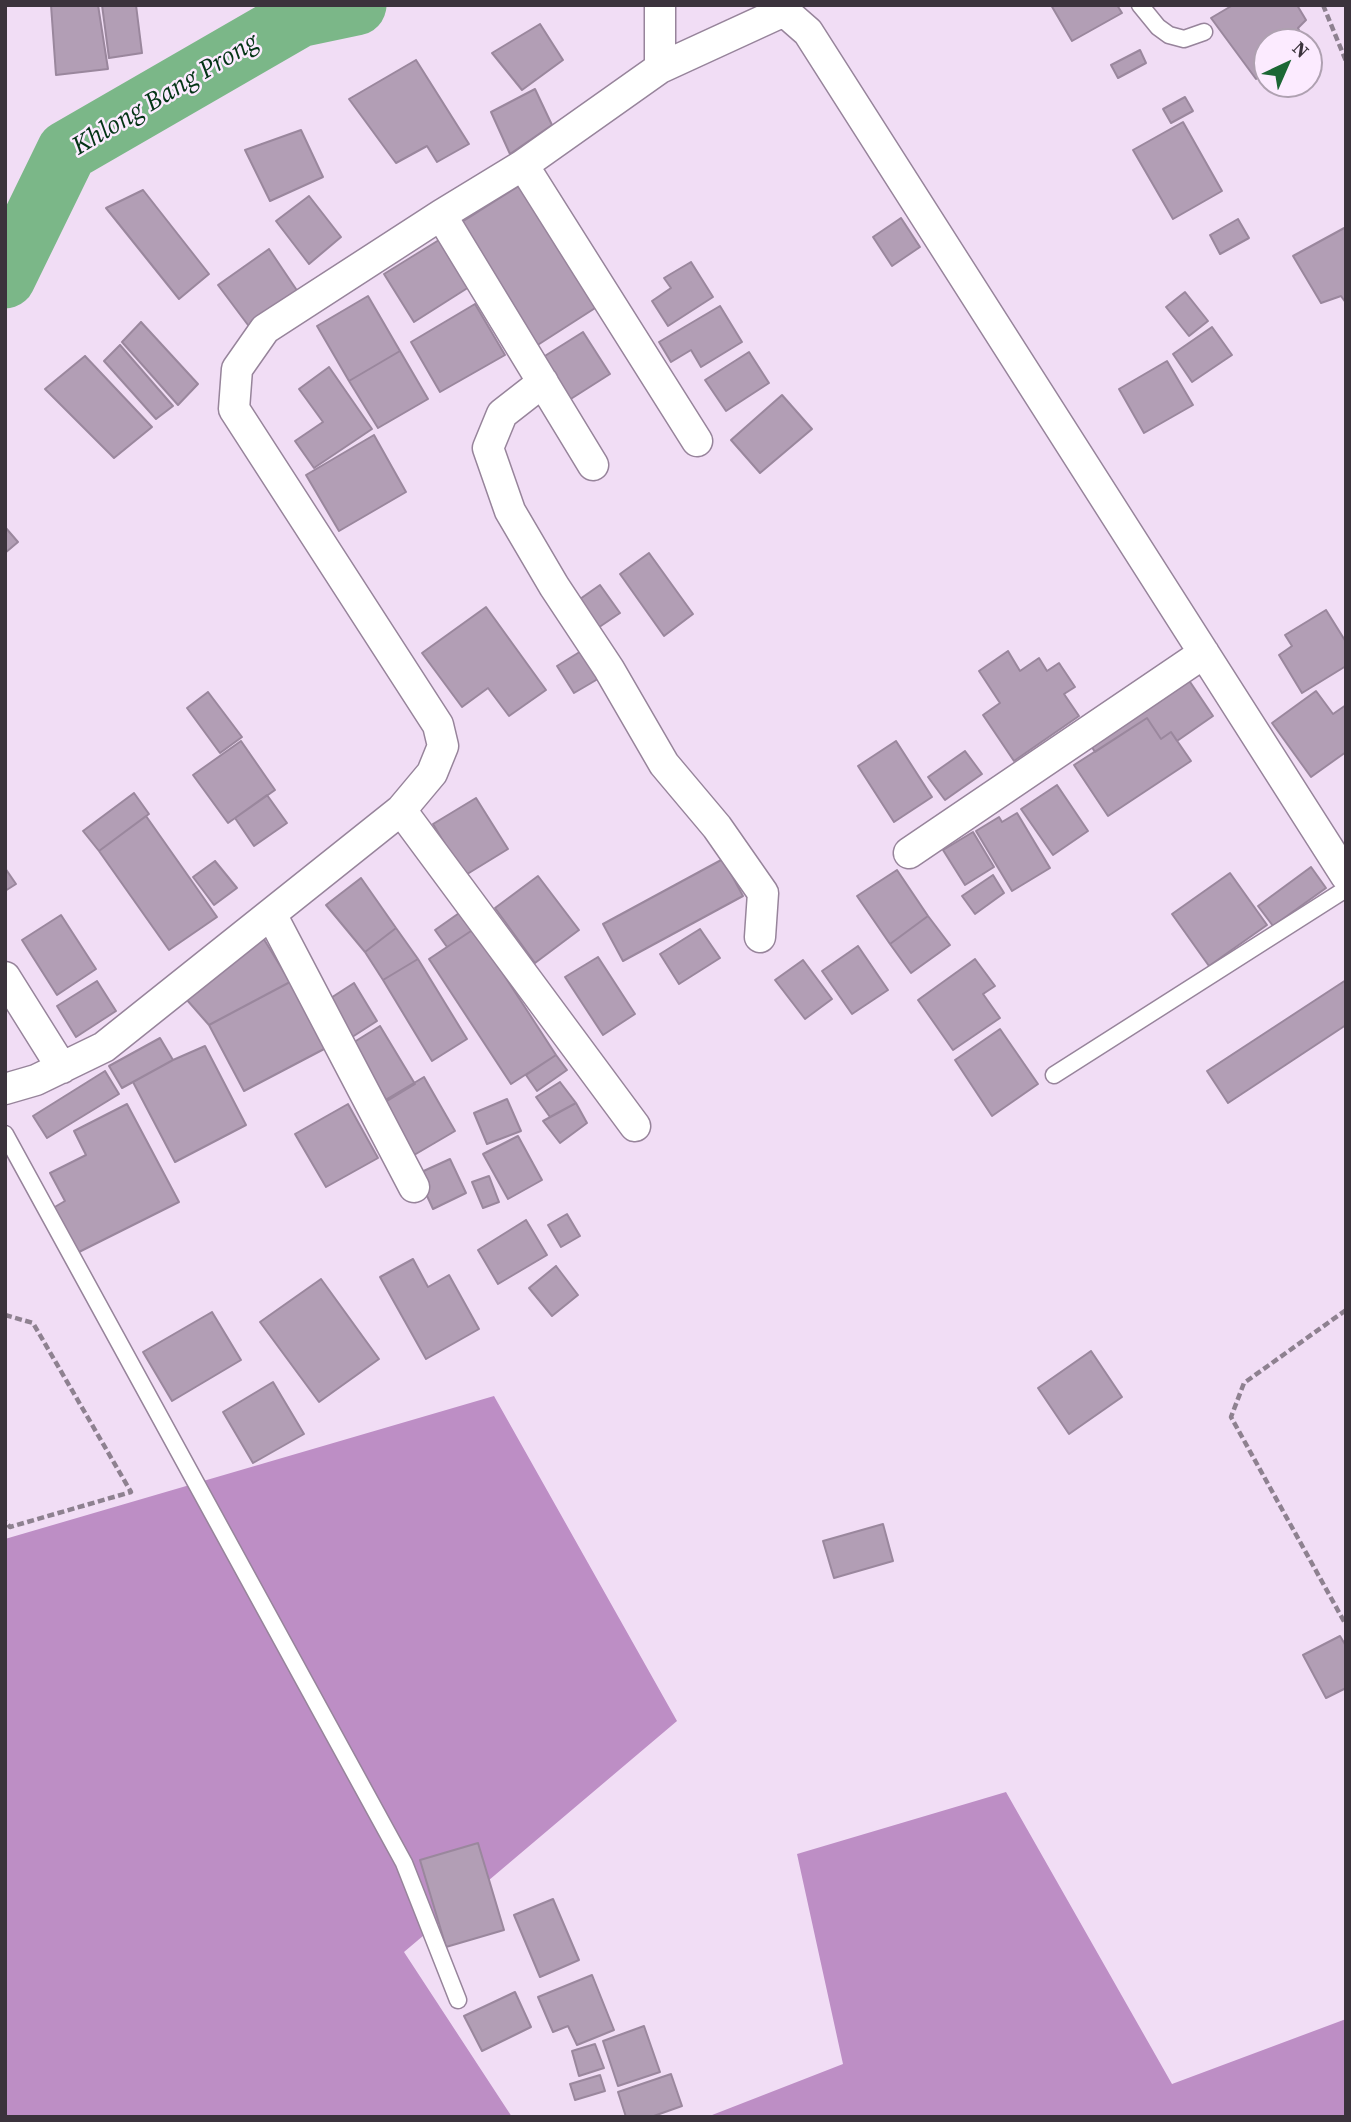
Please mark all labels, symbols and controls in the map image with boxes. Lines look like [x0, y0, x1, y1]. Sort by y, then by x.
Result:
water label: Khlong Bang Prong [67, 27, 265, 163]
north arrow [1253, 28, 1323, 98]
text: N [1287, 35, 1315, 63]

